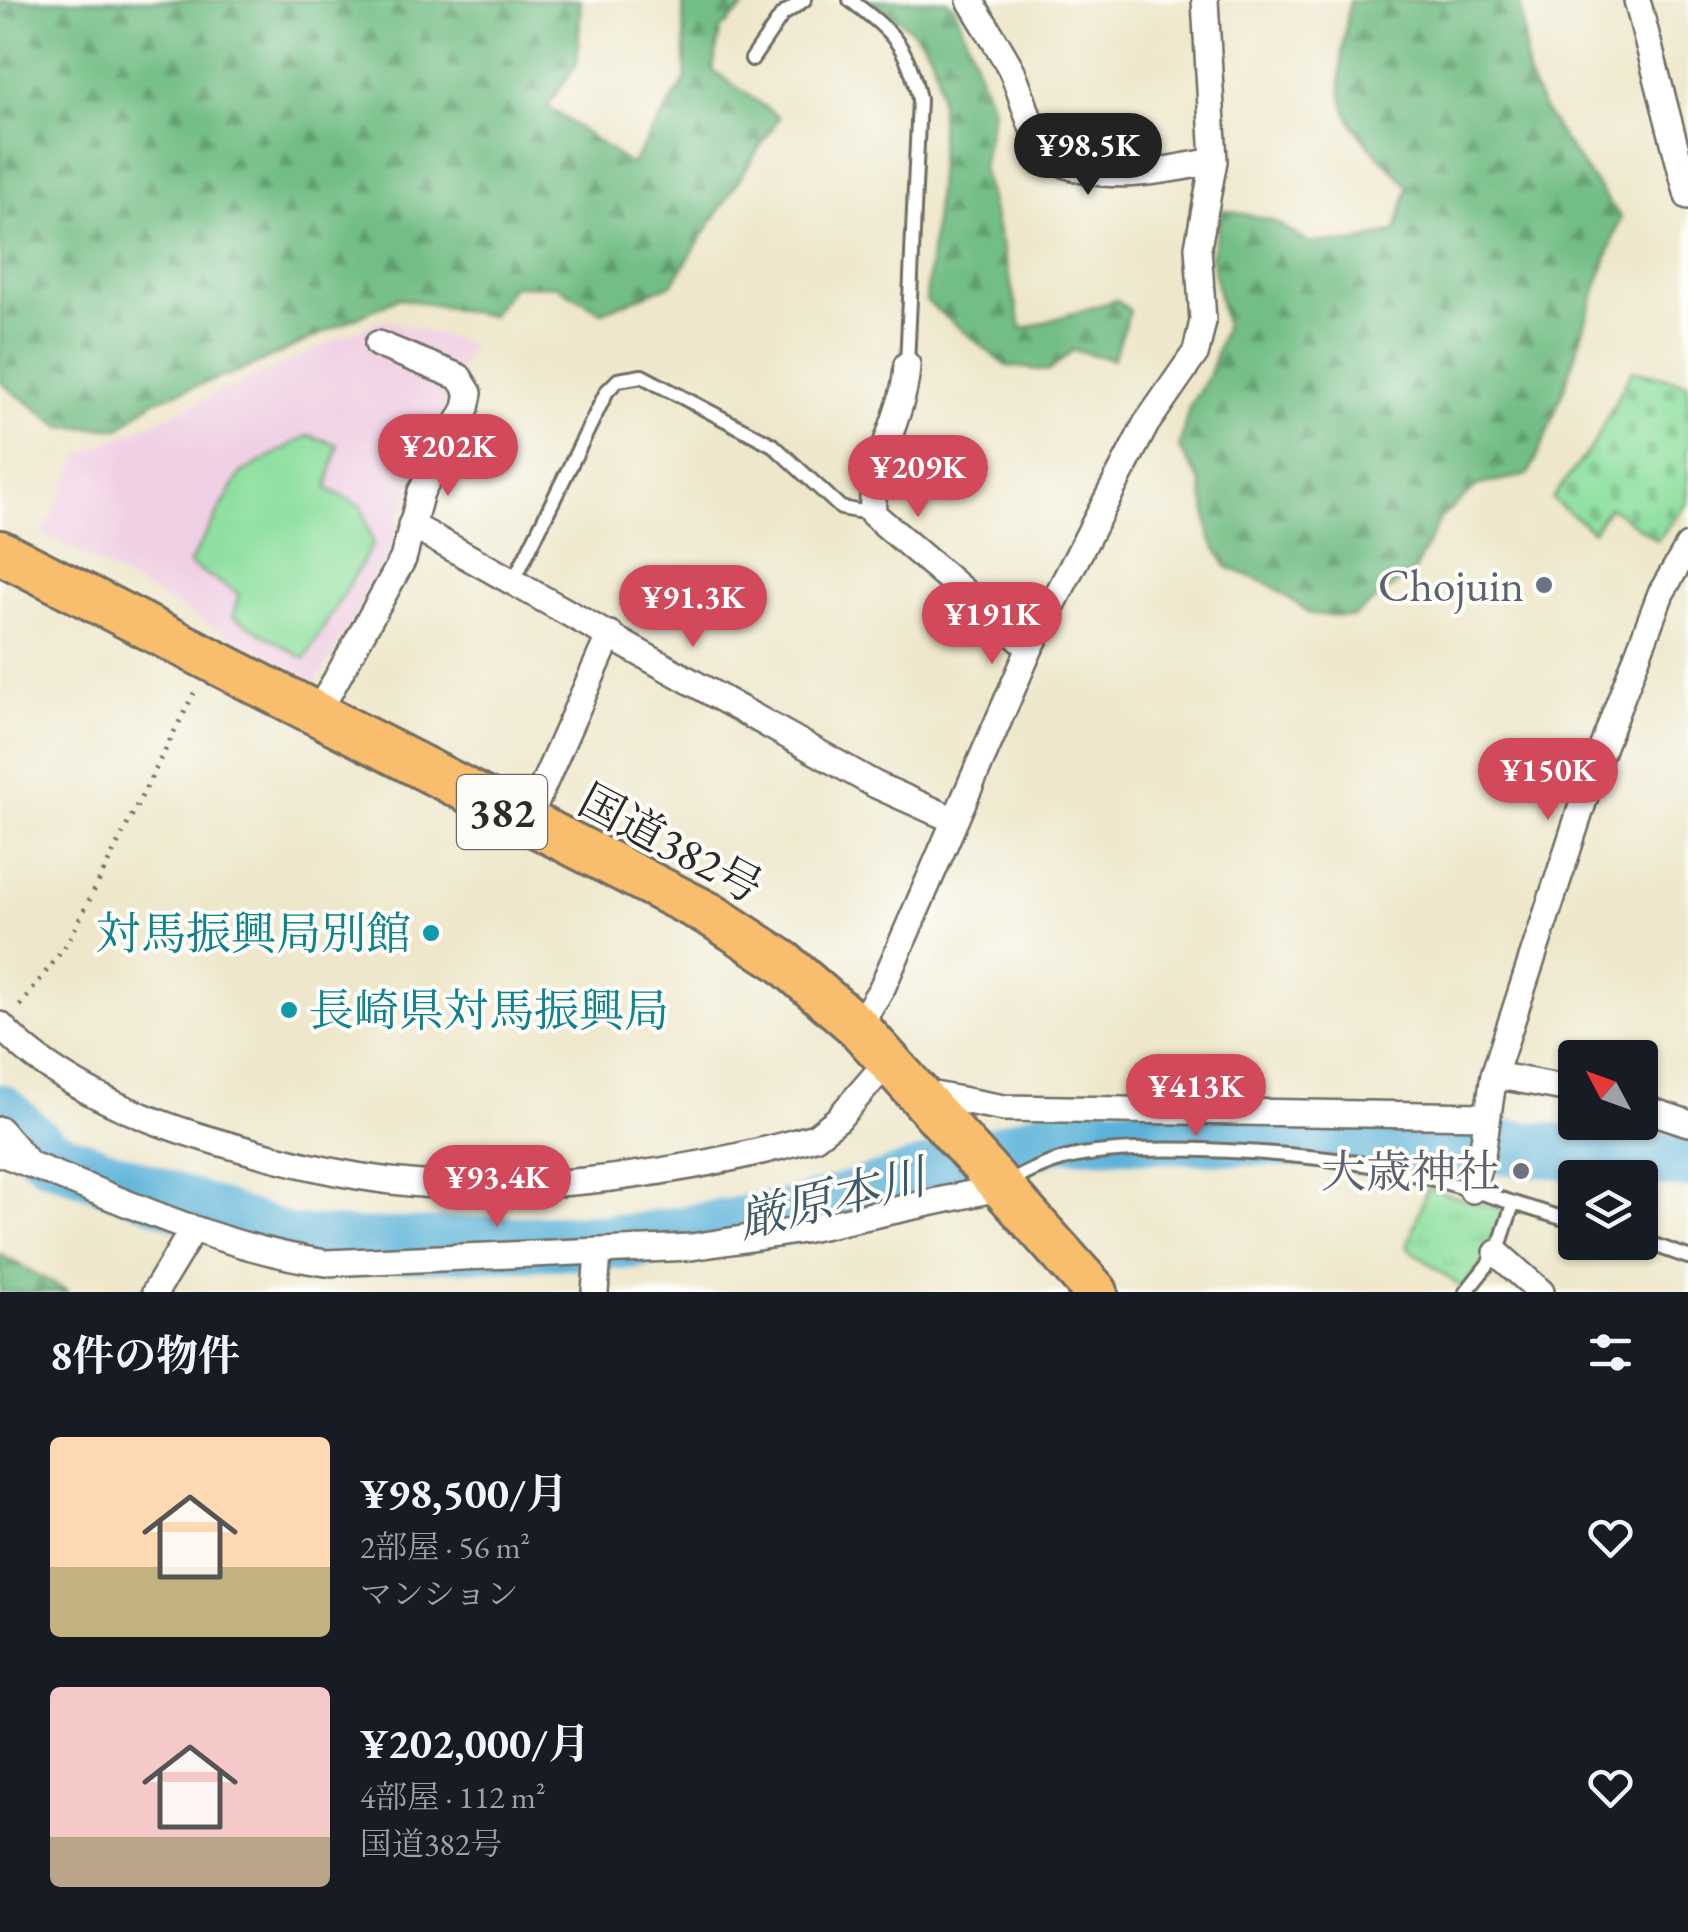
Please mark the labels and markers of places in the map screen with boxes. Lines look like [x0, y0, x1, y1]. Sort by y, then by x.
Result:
pin: ¥98.5K [1007, 113, 1169, 198]
pin: ¥202K [378, 414, 518, 499]
pin: ¥209K [848, 435, 988, 520]
place label: Chojuin [1378, 556, 1524, 614]
pin: ¥91.3K [612, 565, 774, 650]
marker: Chojuin [1533, 574, 1555, 596]
pin: ¥191K [922, 582, 1062, 667]
pin: ¥150K [1478, 738, 1618, 823]
place label: 対馬振興局別館 [96, 904, 411, 962]
marker: 対馬振興局別館 [420, 922, 442, 944]
place label: 長崎県対馬振興局 [309, 981, 669, 1039]
marker: 長崎県対馬振興局 [278, 999, 300, 1021]
pin: ¥413K [1126, 1054, 1266, 1139]
place label: 大歳神社 [1321, 1142, 1501, 1200]
pin: ¥93.4K [416, 1145, 578, 1230]
marker: 大歳神社 [1510, 1160, 1532, 1182]

